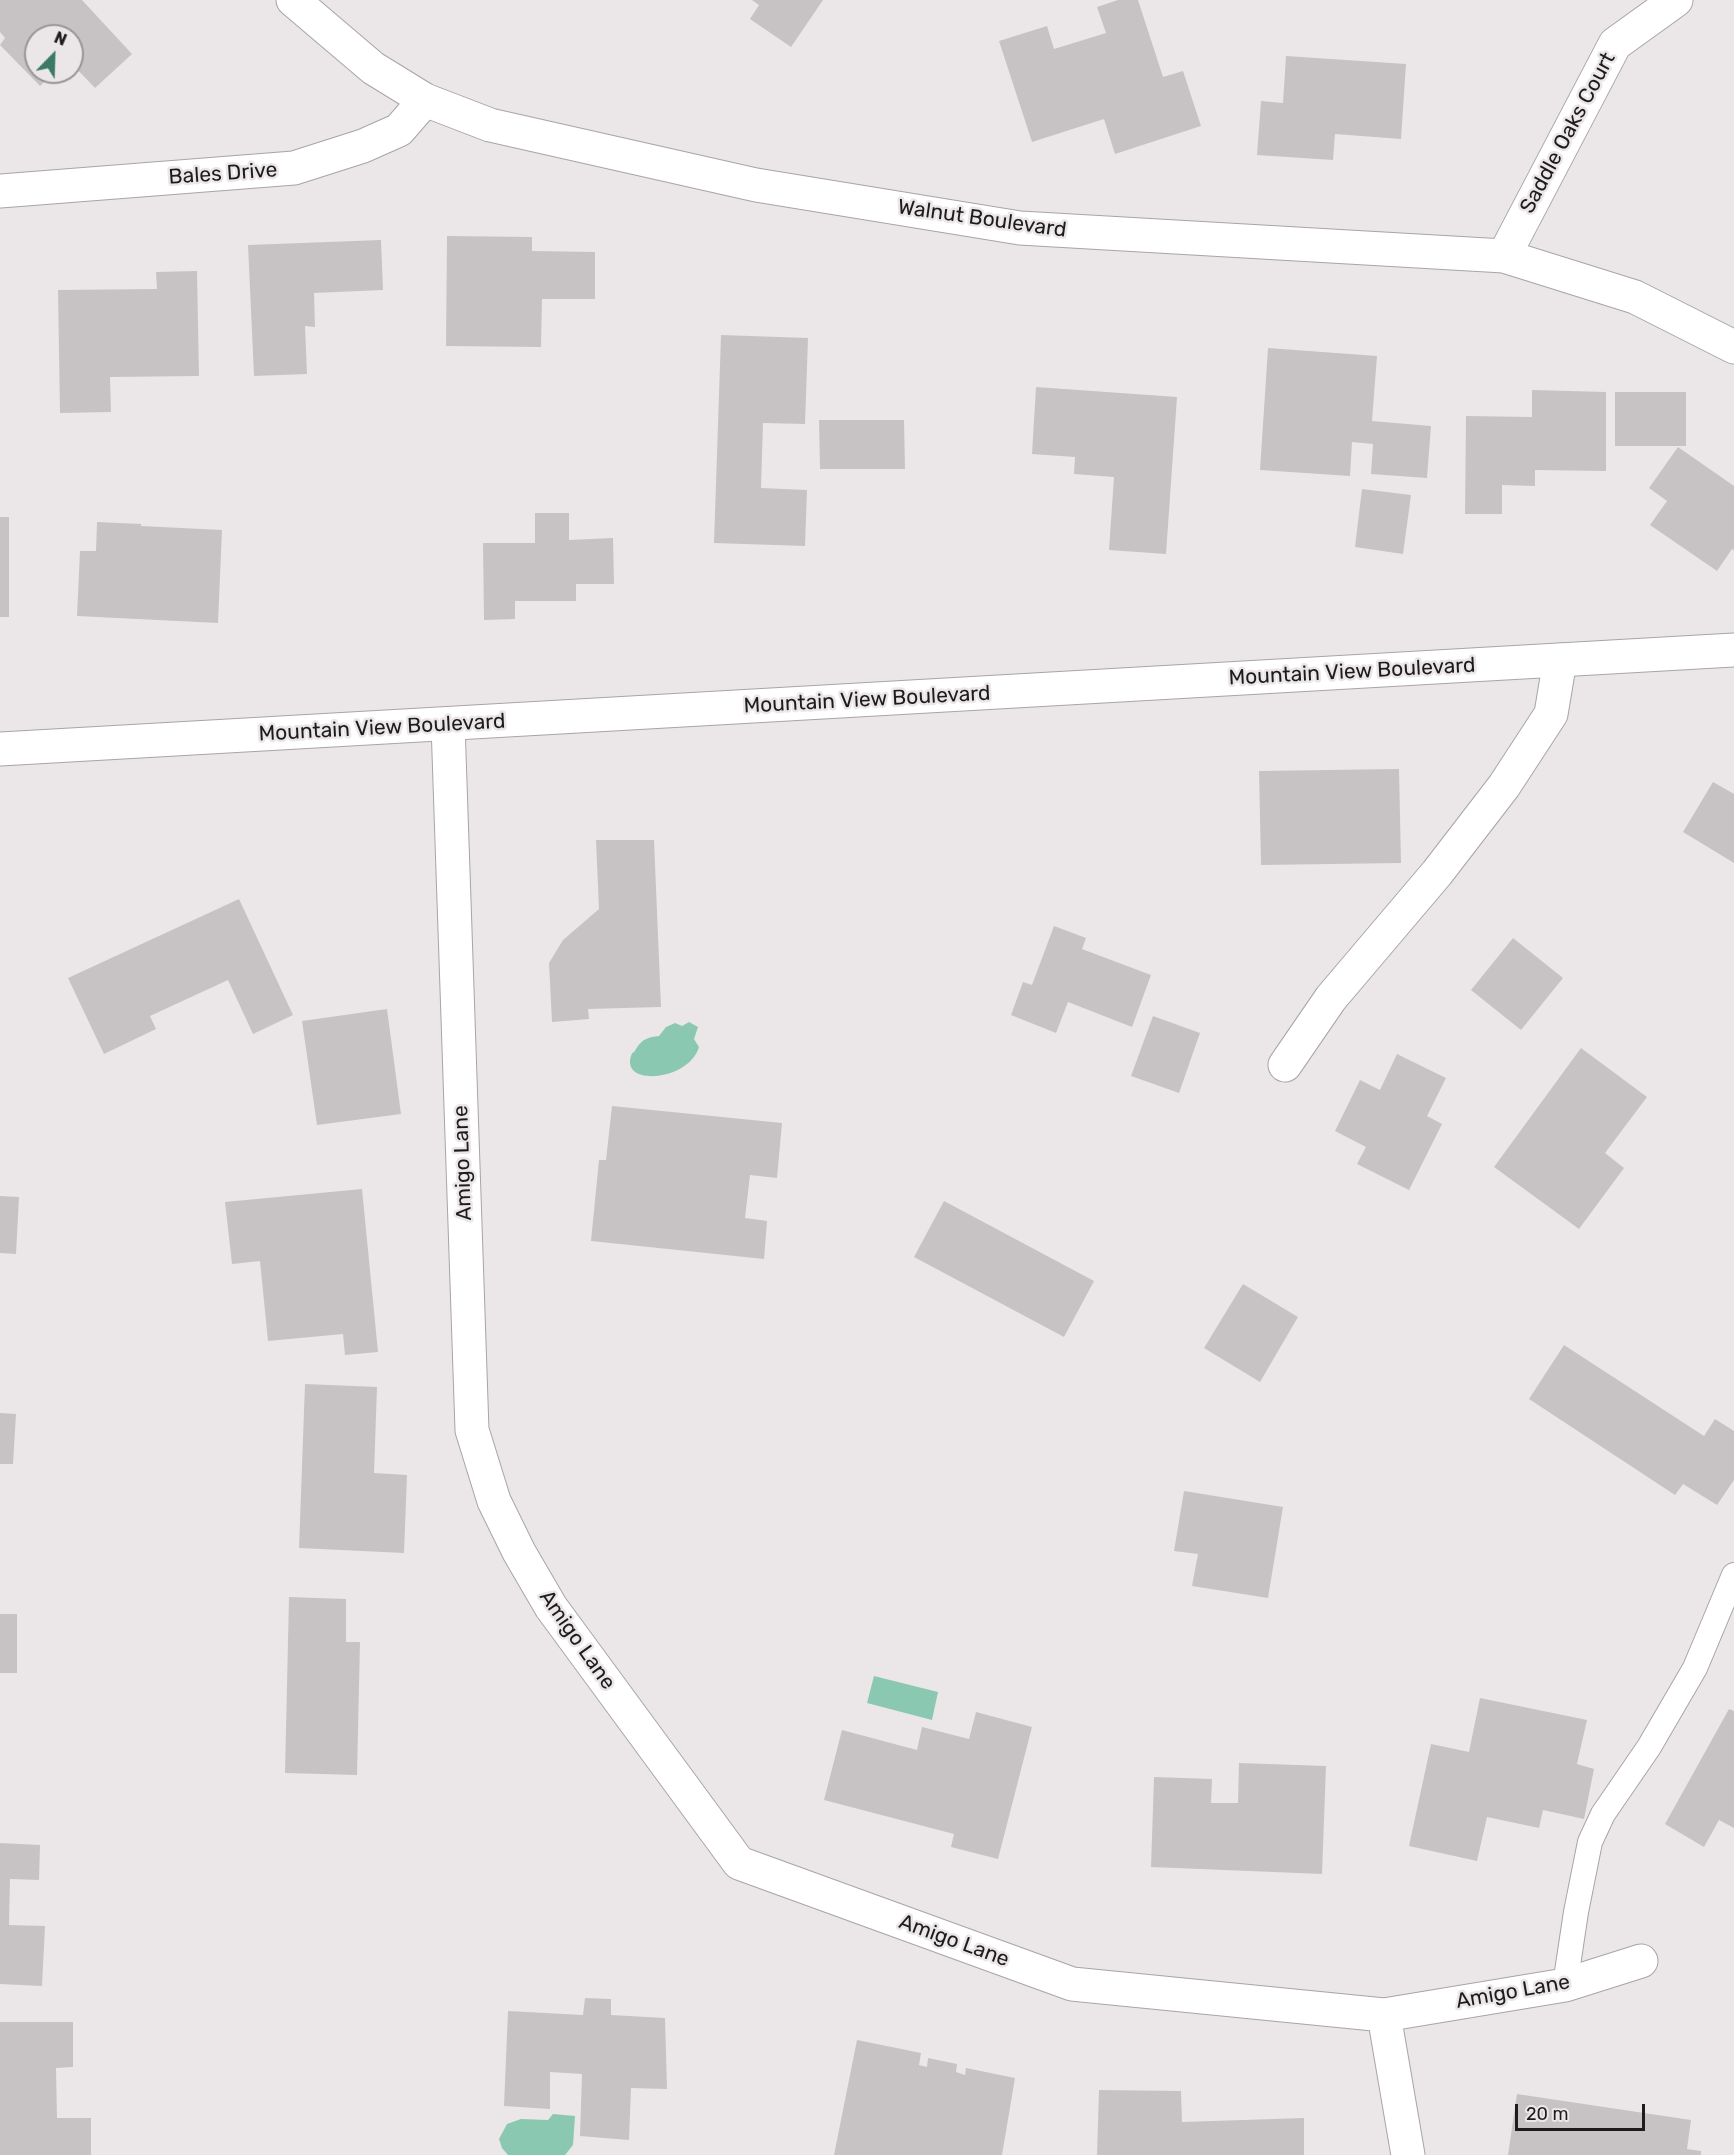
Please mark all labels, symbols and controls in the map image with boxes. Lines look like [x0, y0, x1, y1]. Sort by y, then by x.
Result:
north arrow [24, 24, 84, 84]
text: N [51, 28, 69, 50]
street label: Saddle Oaks Court [1515, 48, 1621, 218]
street label: Bales Drive [168, 158, 278, 190]
street label: Walnut Boulevard [896, 195, 1068, 243]
street label: Mountain View Boulevard [1228, 653, 1476, 691]
street label: Mountain View Boulevard [743, 681, 991, 719]
street label: Mountain View Boulevard [258, 709, 506, 747]
street label: Amigo Lane [448, 1105, 478, 1221]
street label: Amigo Lane [534, 1585, 620, 1695]
street label: Amigo Lane [895, 1909, 1013, 1973]
street label: Amigo Lane [1454, 1970, 1572, 2014]
scale bar [1518, 2092, 1648, 2130]
text: 20 m [1526, 2103, 1568, 2125]

